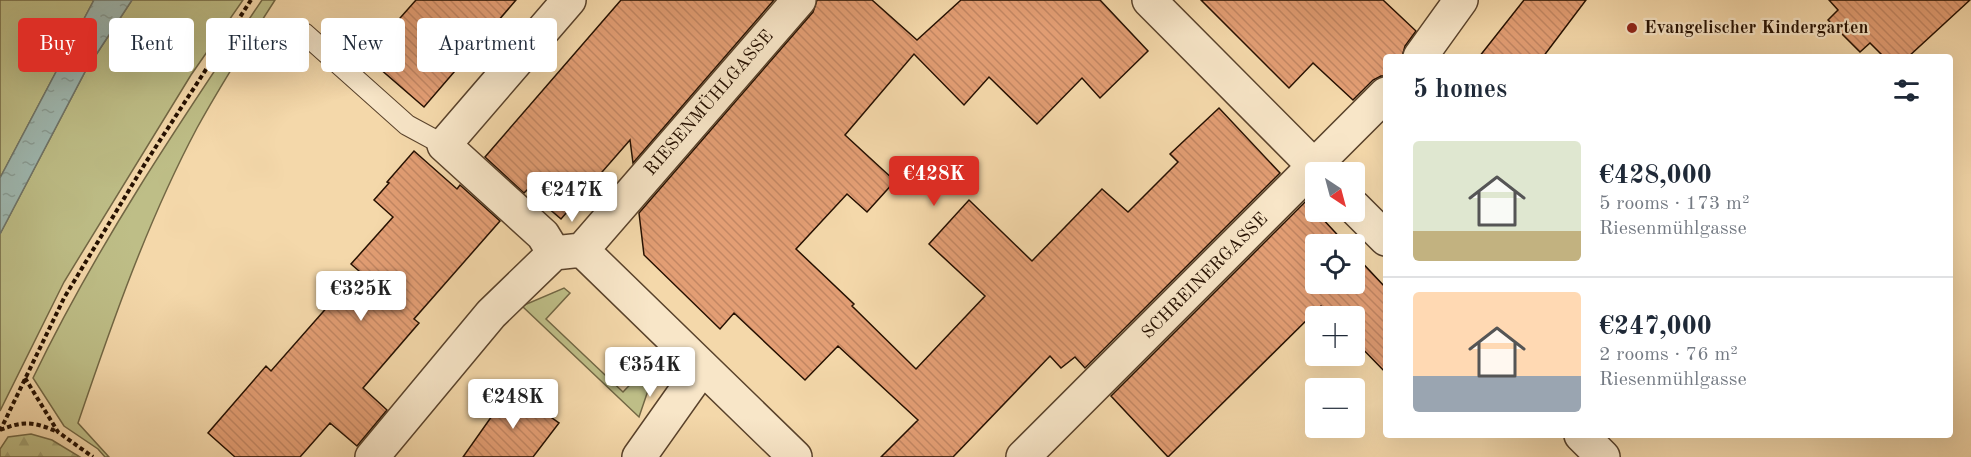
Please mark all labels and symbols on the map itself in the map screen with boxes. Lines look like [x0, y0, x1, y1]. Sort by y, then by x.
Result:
place label: Evangelischer Kindergarten [1644, 19, 1868, 37]
marker: Evangelischer Kindergarten [1625, 21, 1639, 35]
street label: RIESENMÜHLGASSE [638, 24, 777, 179]
pin: €428K [892, 156, 976, 207]
north arrow [1305, 162, 1365, 222]
pin: €247K [530, 172, 614, 223]
street label: SCHREINERGASSE [1139, 210, 1271, 342]
pin: €325K [319, 271, 403, 322]
pin: €354K [608, 347, 692, 398]
pin: €248K [471, 379, 555, 430]

